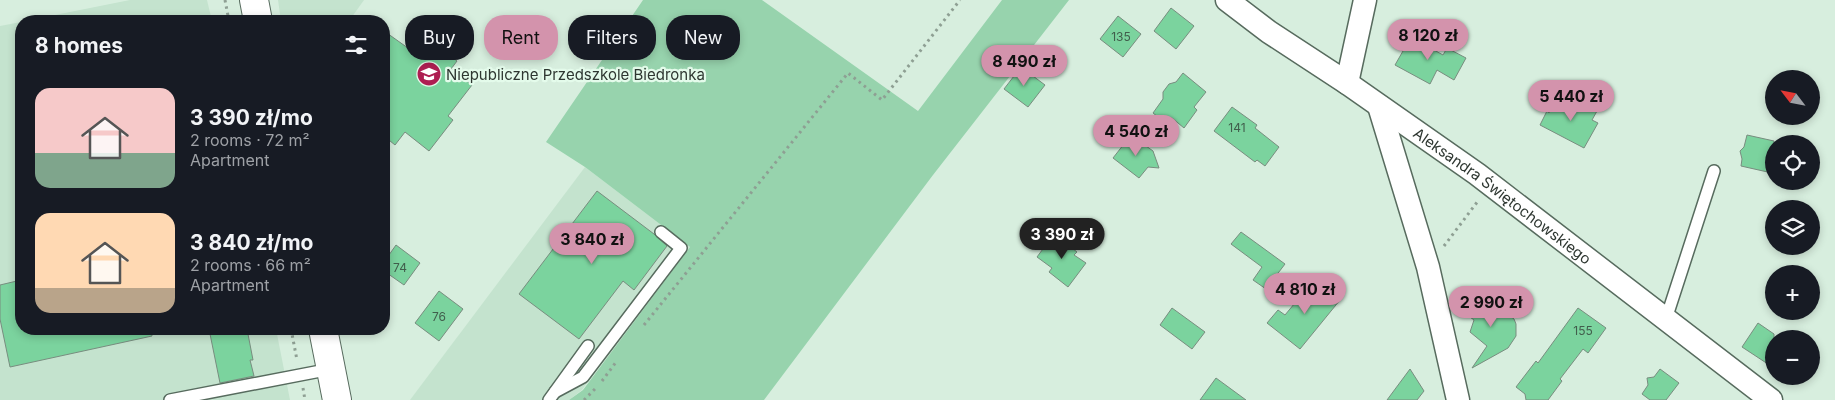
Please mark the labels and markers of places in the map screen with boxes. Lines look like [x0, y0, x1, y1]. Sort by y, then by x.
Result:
pin: 8 120 zł [1376, 18, 1480, 61]
pin: 8 490 zł [972, 44, 1076, 87]
school or university icon: Niepubliczne Przedszkole Biedronka [416, 61, 442, 87]
place label: Niepubliczne Przedszkole Biedronka [446, 65, 705, 84]
pin: 5 440 zł [1519, 80, 1623, 122]
pin: 4 540 zł [1084, 114, 1188, 157]
pin: 3 390 zł [1010, 218, 1114, 260]
pin: 3 840 zł [540, 222, 644, 265]
pin: 4 810 zł [1253, 272, 1357, 315]
pin: 2 990 zł [1439, 286, 1543, 328]

